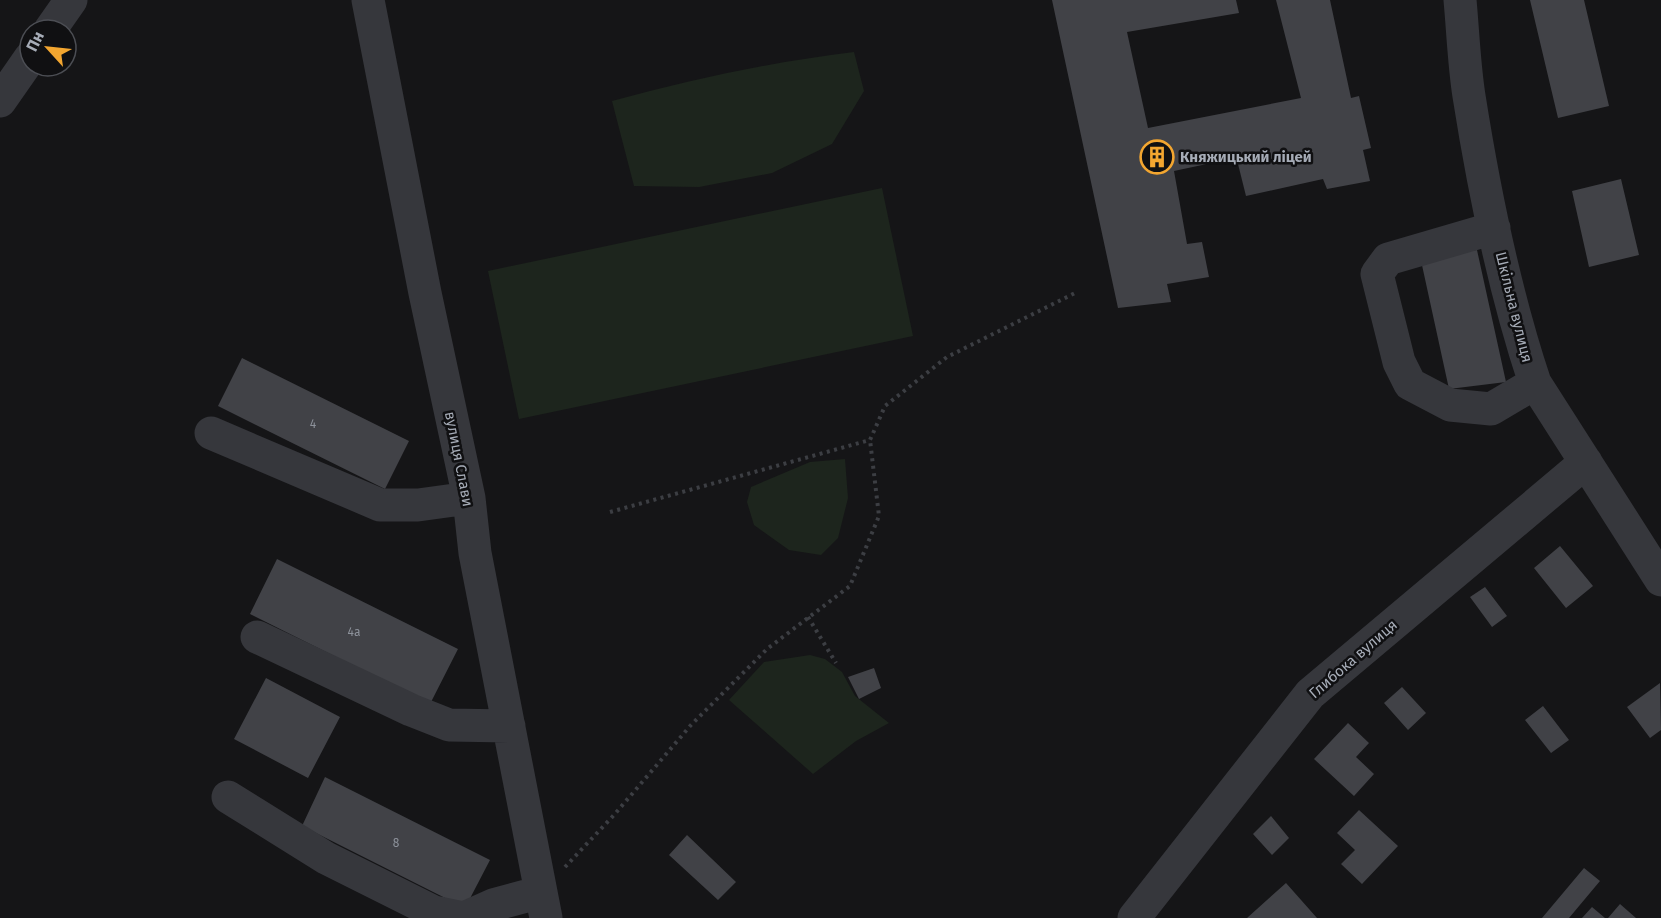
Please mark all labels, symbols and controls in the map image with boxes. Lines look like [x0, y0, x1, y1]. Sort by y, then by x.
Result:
north arrow [18, 18, 78, 78]
text: Пн [22, 28, 48, 55]
building icon: Княжицький ліцей [1139, 139, 1175, 175]
place label: Княжицький ліцей [1180, 148, 1312, 166]
street label: Шкільна вулиця [1492, 250, 1536, 364]
street label: вулиця Слави [441, 410, 477, 508]
house number: 4 [310, 417, 317, 431]
street label: Глибока вулиця [1305, 616, 1401, 702]
house number: 4а [348, 625, 360, 639]
house number: 8 [393, 836, 400, 850]

